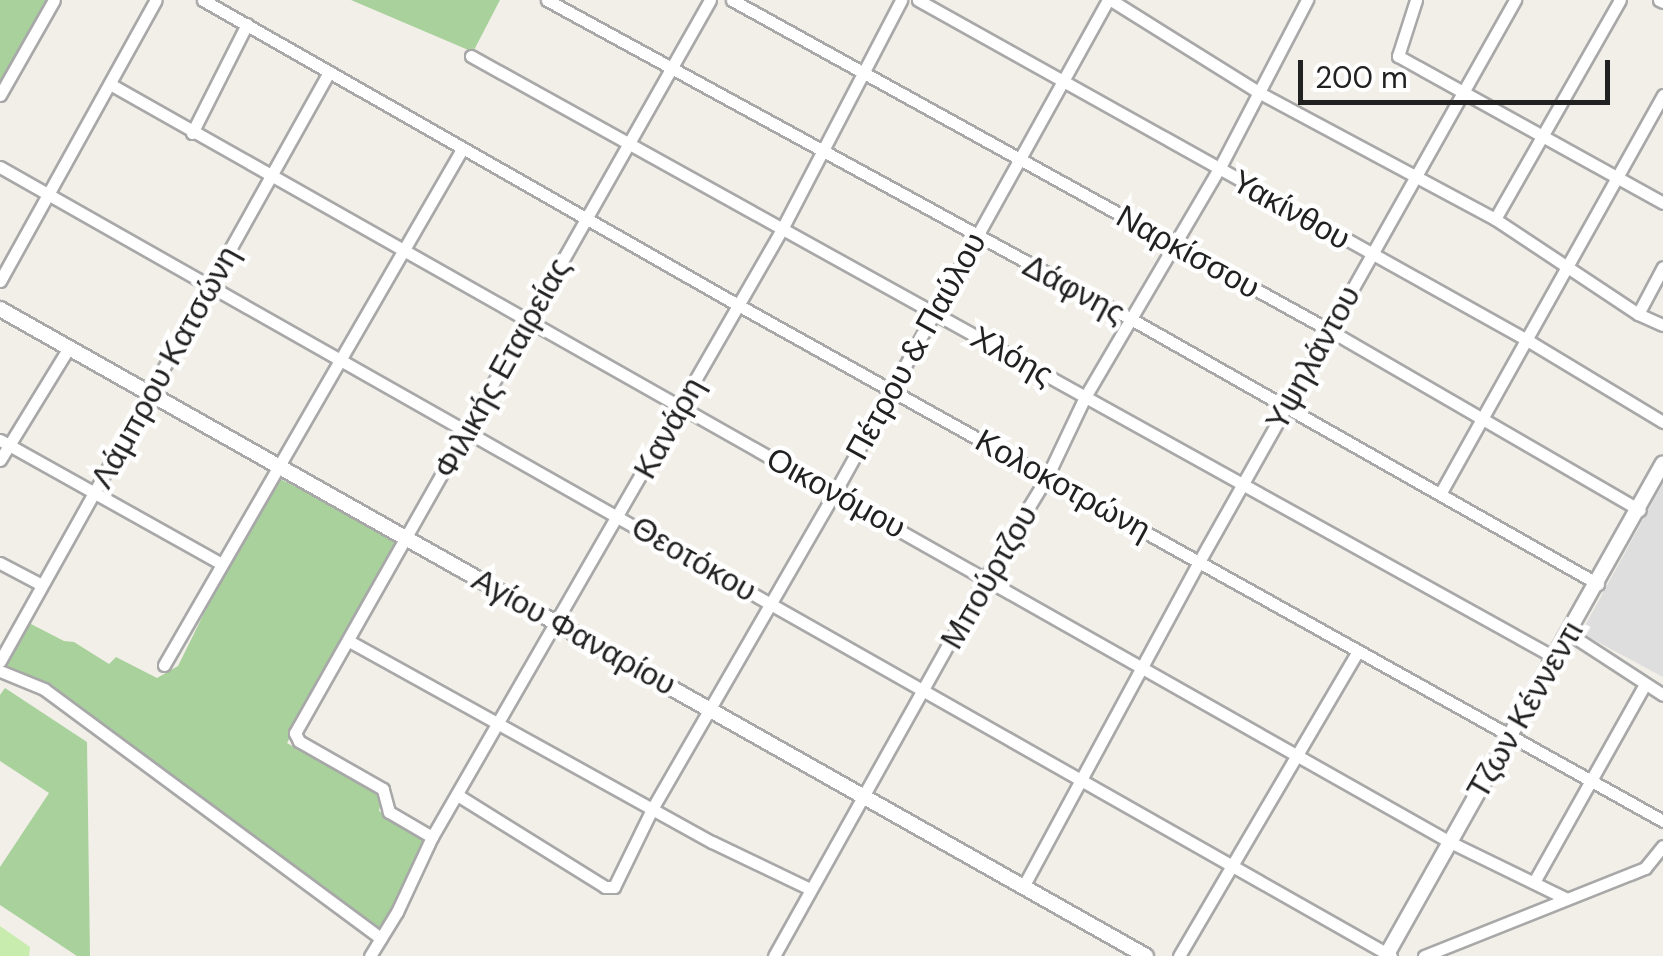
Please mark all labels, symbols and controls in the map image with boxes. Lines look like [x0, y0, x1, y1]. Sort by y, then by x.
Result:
scale bar [1303, 40, 1616, 102]
text: 200 m [1315, 58, 1408, 97]
street label: Υακίνθου [1225, 162, 1357, 258]
street label: Ναρκίσσου [1110, 197, 1266, 307]
street label: Πέτρου & Παύλου [838, 226, 994, 466]
street label: Λάμπρου Κατσώνη [82, 239, 248, 495]
street label: Δάφνης [1016, 246, 1132, 332]
street label: Φιλικής Εταιρείας [426, 251, 578, 485]
street label: Υψηλάντου [1258, 279, 1368, 437]
street label: Χλόης [964, 318, 1060, 394]
street label: Κανάρη [626, 371, 712, 485]
street label: Κολοκοτρώνη [969, 421, 1157, 549]
street label: Οικονόμου [760, 439, 912, 547]
street label: Μπούρτζου [932, 498, 1046, 656]
street label: Θεοτόκου [625, 508, 763, 610]
street label: Αγίου Φαναρίου [465, 560, 683, 704]
street label: Τζων Κέννεντι [1459, 614, 1591, 806]

